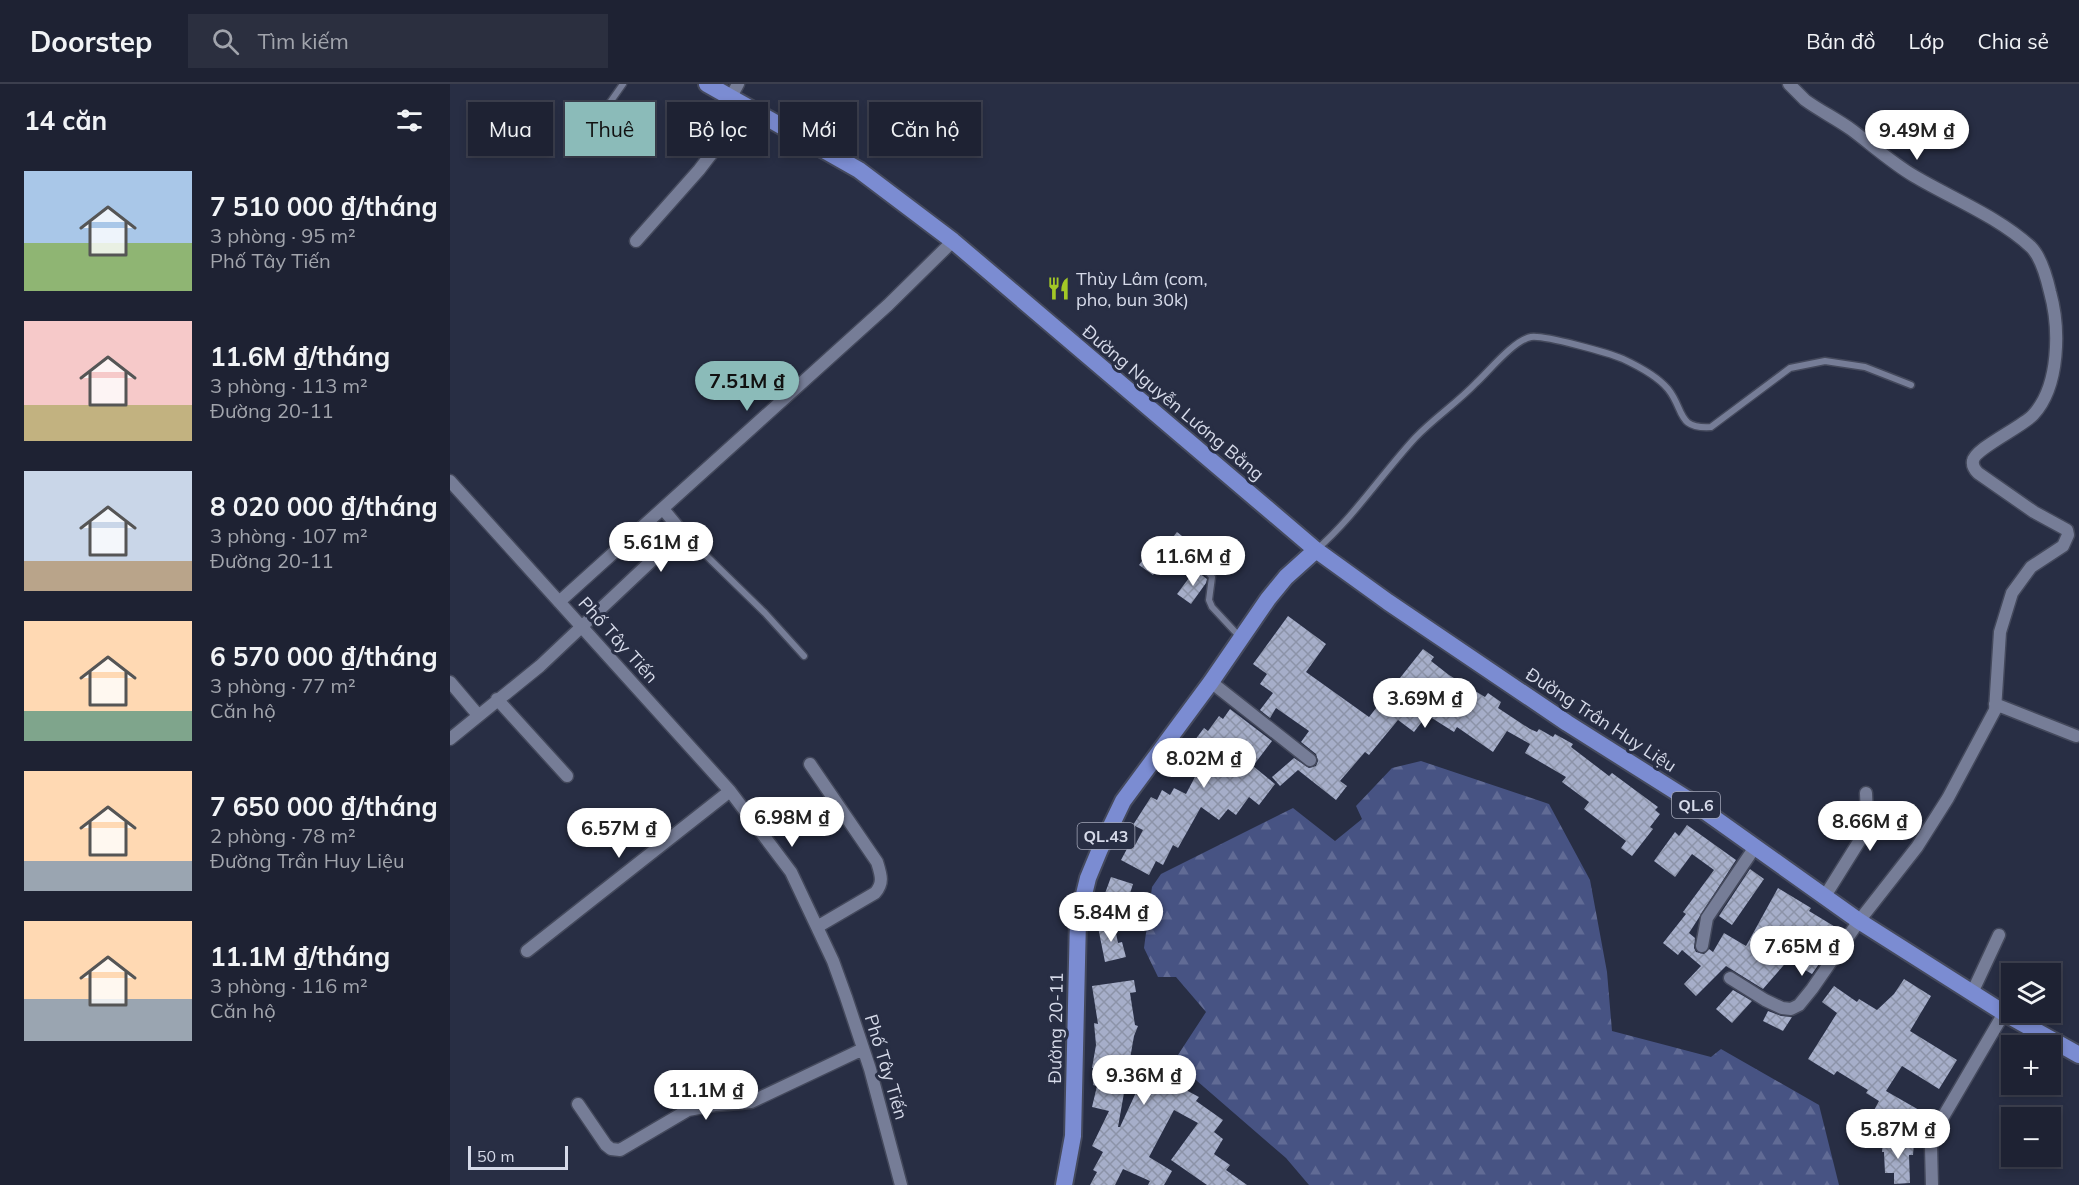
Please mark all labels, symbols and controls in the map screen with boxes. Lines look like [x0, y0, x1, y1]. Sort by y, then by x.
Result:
search box [188, 14, 608, 68]
text: Doorstep [30, 24, 152, 59]
icon: search [209, 25, 242, 58]
text: Tìm kiếm [257, 27, 349, 55]
text: Bản đồ [1806, 28, 1875, 54]
text: Lớp [1908, 28, 1944, 54]
text: Chia sẻ [1977, 28, 2049, 54]
chip: Mua [468, 102, 553, 156]
chip: Thuê [565, 102, 655, 156]
chip: Bộ lọc [667, 102, 768, 156]
chip: Mới [780, 102, 857, 156]
chip: Căn hộ [869, 102, 981, 156]
text: 14 căn [24, 104, 107, 137]
icon: filters [393, 104, 426, 137]
pin: 9.49M ₫ [1862, 110, 1972, 161]
text: 9.49M ₫ [1879, 117, 1955, 142]
text: 7 510 000 ₫/tháng [210, 190, 438, 223]
icon: home [72, 195, 144, 267]
text: 3 phòng · 95 m² [210, 223, 356, 248]
text: Phố Tây Tiến [210, 248, 331, 273]
place label: Thùy Lâm (com, pho, bun 30k) [1076, 267, 1208, 311]
restaurant icon: Thùy Lâm (com, pho, bun 30k) [1045, 276, 1071, 302]
street label: Đường Nguyễn Lương Bằng [1078, 320, 1269, 485]
text: 11.6M ₫/tháng [210, 340, 390, 373]
icon: home [72, 345, 144, 417]
pin: 7.51M ₫ [692, 361, 802, 412]
text: 7.51M ₫ [709, 368, 785, 393]
text: 3 phòng · 113 m² [210, 373, 368, 398]
text: Đường 20-11 [210, 398, 333, 423]
text: 8 020 000 ₫/tháng [210, 490, 438, 523]
icon: home [72, 495, 144, 567]
pin: 5.61M ₫ [606, 522, 716, 573]
text: 3 phòng · 107 m² [210, 523, 368, 548]
text: 5.61M ₫ [623, 529, 699, 554]
pin: 11.6M ₫ [1138, 536, 1248, 587]
text: 11.6M ₫ [1155, 543, 1231, 568]
text: Đường 20-11 [210, 548, 333, 573]
street label: Phố Tây Tiến [573, 592, 663, 688]
text: 6 570 000 ₫/tháng [210, 640, 438, 673]
icon: home [72, 645, 144, 717]
street label: Đường Trần Huy Liệu [1522, 662, 1681, 777]
text: 3 phòng · 77 m² [210, 673, 356, 698]
pin: 3.69M ₫ [1370, 678, 1480, 729]
text: 3.69M ₫ [1387, 685, 1463, 710]
text: Căn hộ [210, 698, 276, 723]
pin: 8.02M ₫ [1149, 738, 1259, 789]
text: 8.02M ₫ [1166, 745, 1242, 770]
text: 7 650 000 ₫/tháng [210, 790, 438, 823]
road number: QL.6 [1672, 792, 1720, 818]
icon: home [72, 795, 144, 867]
pin: 6.98M ₫ [737, 797, 847, 848]
pin: 8.66M ₫ [1815, 801, 1925, 852]
text: 6.98M ₫ [754, 804, 830, 829]
pin: 6.57M ₫ [564, 808, 674, 859]
text: 8.66M ₫ [1832, 808, 1908, 833]
text: 6.57M ₫ [581, 815, 657, 840]
text: 2 phòng · 78 m² [210, 823, 356, 848]
road number: QL.43 [1078, 823, 1134, 849]
text: Đường Trần Huy Liệu [210, 848, 404, 873]
pin: 5.84M ₫ [1056, 892, 1166, 943]
text: 5.84M ₫ [1073, 899, 1149, 924]
pin: 7.65M ₫ [1747, 926, 1857, 977]
text: 7.65M ₫ [1764, 933, 1840, 958]
text: 11.1M ₫/tháng [210, 940, 390, 973]
icon: home [72, 945, 144, 1017]
map controls [2001, 963, 2061, 1167]
button: layers [2001, 963, 2061, 1023]
street label: Đường 20-11 [1043, 972, 1068, 1084]
text: 3 phòng · 116 m² [210, 973, 368, 998]
text: Căn hộ [210, 998, 276, 1023]
street label: Phố Tây Tiến [860, 1012, 913, 1122]
button: + [2001, 1035, 2061, 1095]
pin: 9.36M ₫ [1089, 1055, 1199, 1106]
text: 9.36M ₫ [1106, 1062, 1182, 1087]
pin: 11.1M ₫ [651, 1070, 761, 1121]
text: 11.1M ₫ [668, 1077, 744, 1102]
button: − [2001, 1107, 2061, 1167]
pin: 5.87M ₫ [1843, 1109, 1953, 1160]
text: 5.87M ₫ [1860, 1116, 1936, 1141]
scale bar [468, 1143, 568, 1170]
text: 50 m [477, 1146, 514, 1166]

